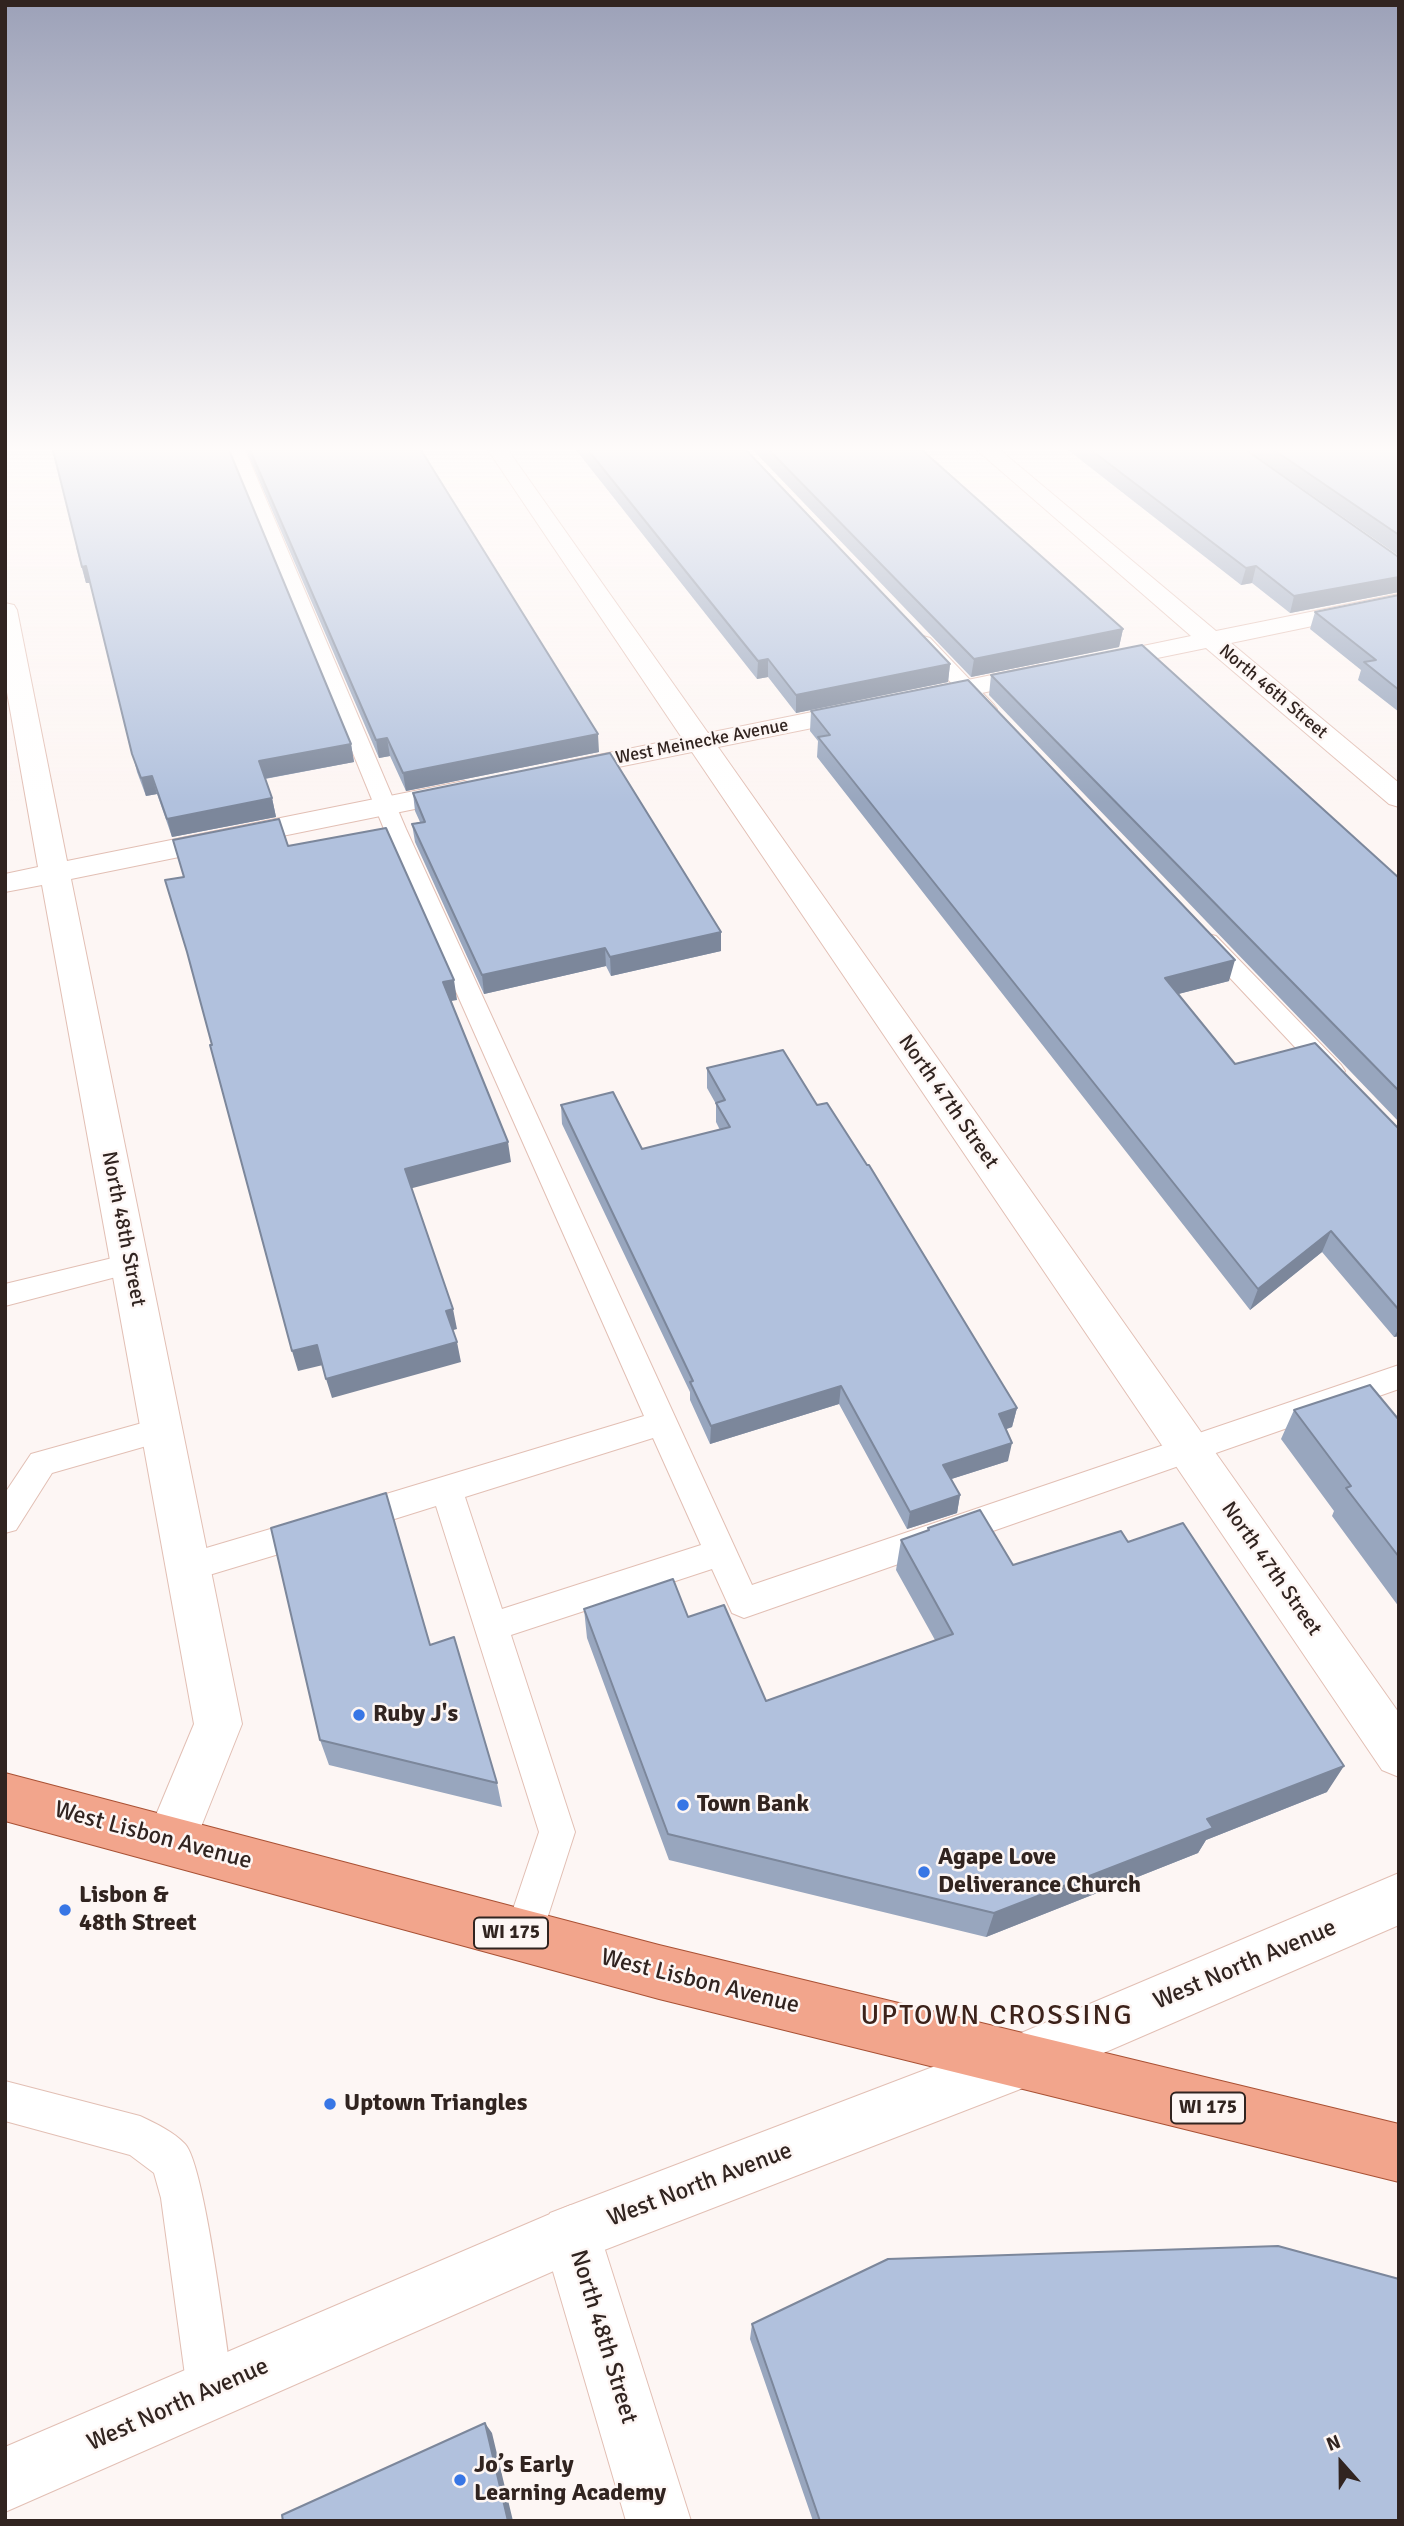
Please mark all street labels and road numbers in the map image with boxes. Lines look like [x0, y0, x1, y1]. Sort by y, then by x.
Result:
street label: North 46th Street [1214, 640, 1332, 744]
street label: West Meinecke Avenue [614, 715, 790, 769]
street label: North 47th Street [892, 1030, 1004, 1174]
street label: North 48th Street [96, 1149, 150, 1309]
street label: North 47th Street [1215, 1497, 1327, 1641]
street label: West Lisbon Avenue [51, 1796, 255, 1876]
street label: West North Avenue [1149, 1914, 1341, 2016]
road number: WI 175 [474, 1918, 548, 1949]
street label: West Lisbon Avenue [598, 1943, 802, 2021]
road number: WI 175 [1171, 2092, 1245, 2124]
street label: West North Avenue [604, 2137, 796, 2233]
street label: North 48th Street [563, 2247, 643, 2427]
street label: West North Avenue [83, 2352, 273, 2458]

